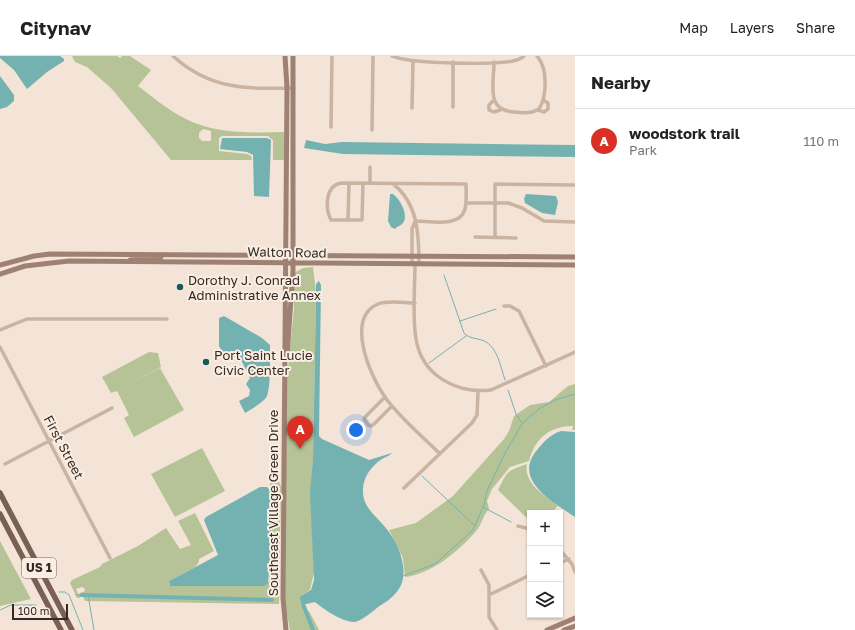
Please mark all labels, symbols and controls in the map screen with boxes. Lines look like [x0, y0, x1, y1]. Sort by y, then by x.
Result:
text: Citynav [20, 16, 92, 39]
text: Map [679, 19, 708, 36]
text: Layers [730, 19, 774, 36]
text: Share [796, 19, 835, 36]
text: Nearby [591, 72, 651, 93]
text: woodstork trail [629, 124, 740, 142]
text: A [599, 133, 609, 149]
text: 110 m [804, 133, 839, 149]
text: Park [629, 142, 657, 158]
street label: Walton Road [247, 243, 327, 261]
place label: Dorothy J. Conrad Administrative Annex [188, 272, 321, 303]
marker: Dorothy J. Conrad Administrative Annex [175, 282, 185, 292]
place label: Port Saint Lucie Civic Center [214, 347, 313, 378]
marker: Port Saint Lucie Civic Center [201, 357, 211, 367]
street label: Southeast Village Green Drive [265, 410, 281, 596]
street label: First Street [40, 412, 88, 482]
pin: A [287, 416, 313, 449]
your location [346, 420, 366, 440]
map controls [527, 510, 563, 618]
button: + [527, 510, 563, 546]
button: − [527, 546, 563, 582]
road number: US 1 [22, 558, 56, 578]
button: layers [527, 582, 563, 618]
scale bar [12, 602, 68, 621]
text: 100 m [18, 604, 49, 617]

